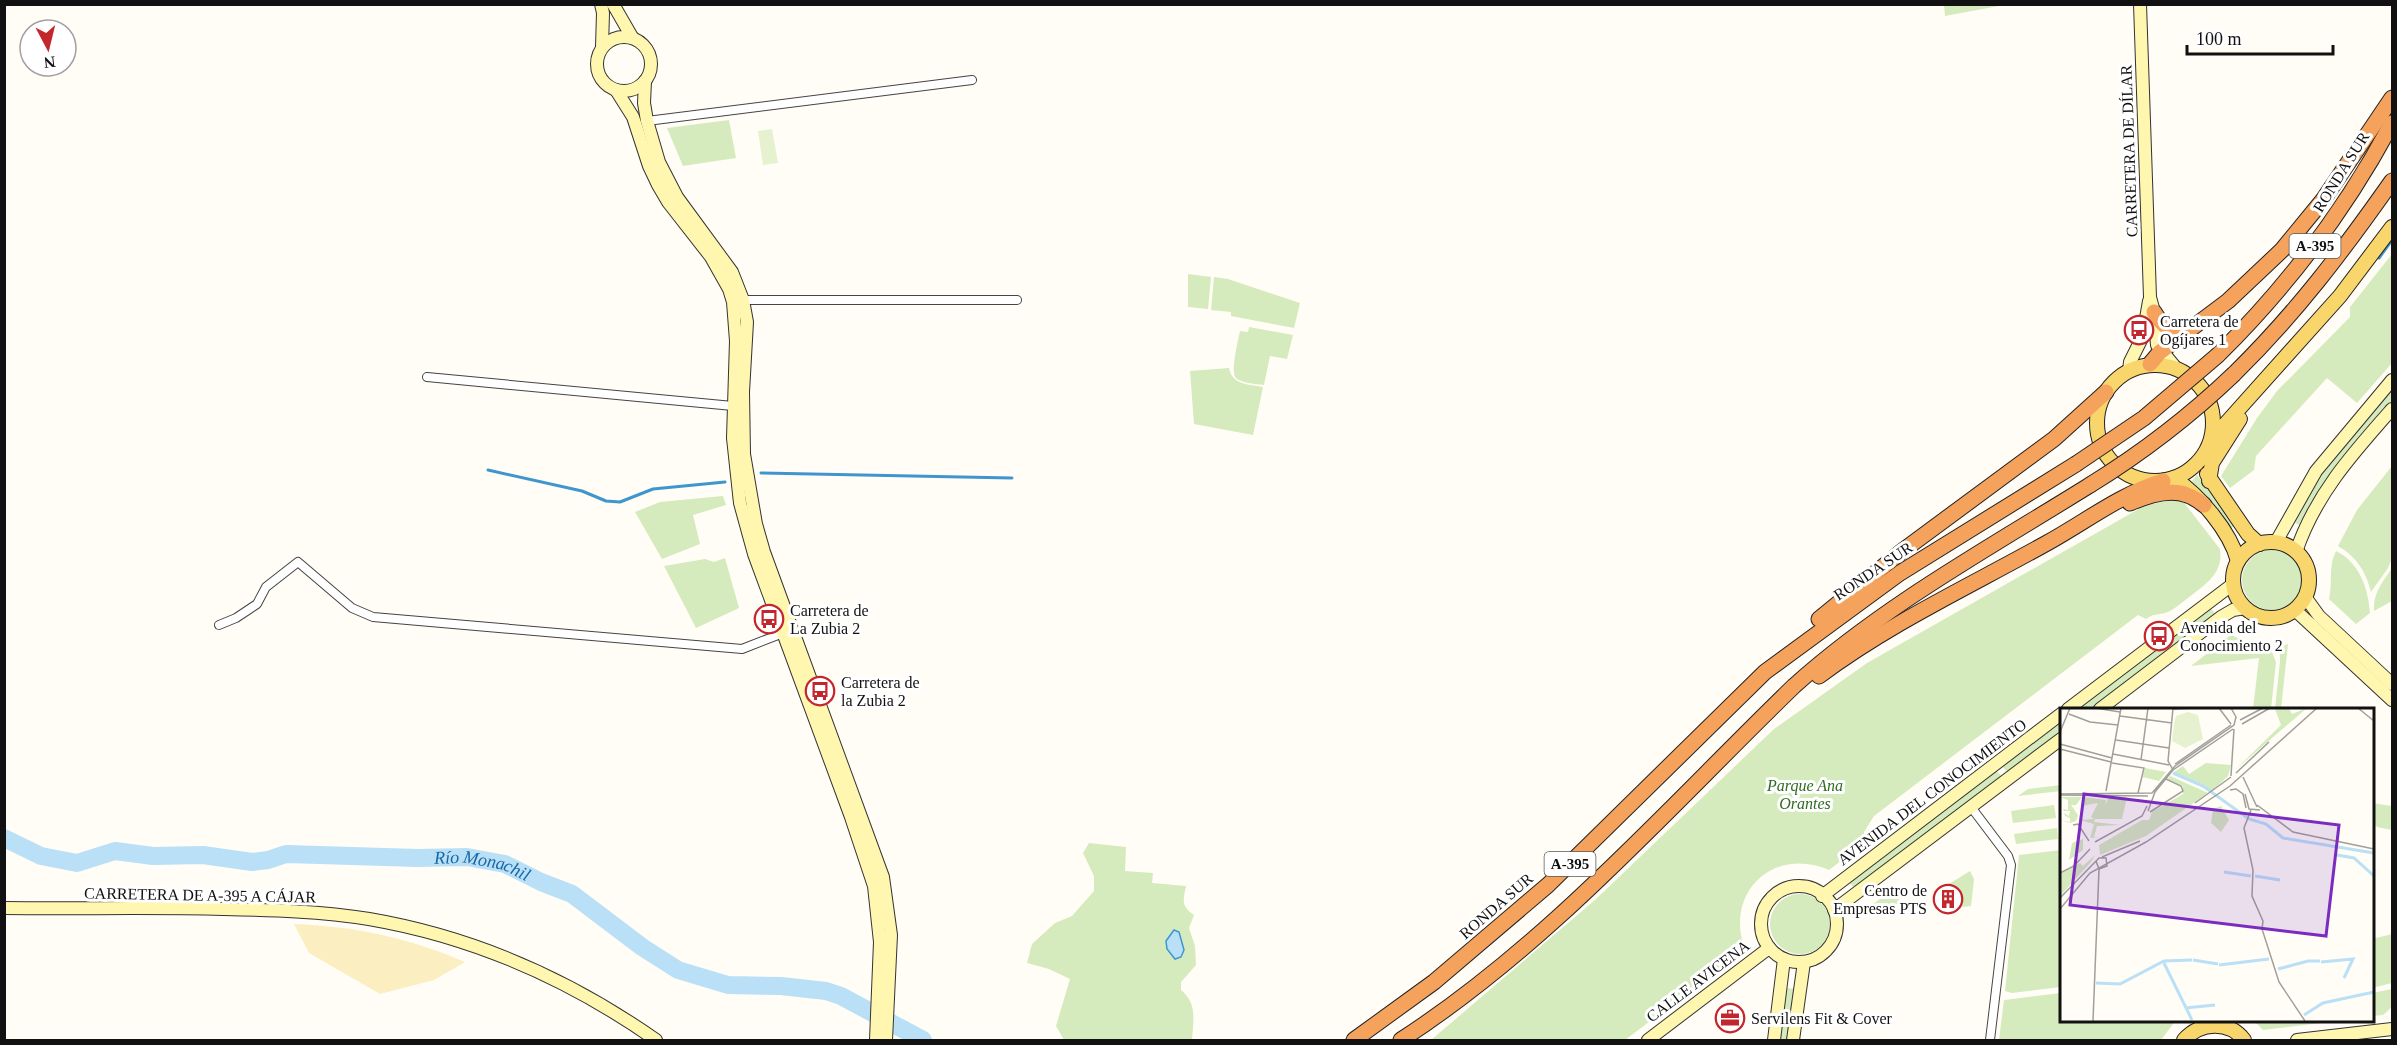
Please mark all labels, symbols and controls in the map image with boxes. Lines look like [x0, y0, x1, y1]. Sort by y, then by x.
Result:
north arrow [18, 18, 78, 78]
scale bar [2187, 18, 2332, 56]
text: 100 m [2196, 29, 2242, 49]
text: N [43, 53, 57, 72]
street label: CARRETERA DE DÍLAR [2116, 64, 2141, 238]
street label: RONDA SUR [2310, 129, 2373, 215]
road number: A-395 [2290, 234, 2340, 258]
place label: Carretera de Ogíjares 1 [2160, 313, 2239, 349]
bus stop icon: Carretera de Ogíjares 1 [2123, 314, 2155, 346]
street label: RONDA SUR [1830, 538, 1916, 604]
place label: Carretera de La Zubia 2 [790, 602, 869, 637]
bus stop icon: Carretera de La Zubia 2 [753, 603, 785, 635]
place label: Avenida del Conocimiento 2 [2180, 619, 2283, 654]
bus stop icon: Avenida del Conocimiento 2 [2143, 620, 2175, 652]
place label: Carretera de la Zubia 2 [841, 674, 920, 709]
bus stop icon: Carretera de la Zubia 2 [804, 675, 836, 707]
inset map [2060, 708, 2373, 1021]
street label: AVENIDA DEL CONOCIMIENTO [1834, 715, 2030, 869]
park label: Parque Ana Orantes [1766, 777, 1843, 812]
water label: Río Monachil [433, 846, 534, 885]
road number: A-395 [1544, 852, 1596, 876]
street label: RONDA SUR [1456, 869, 1536, 942]
place label: Centro de Empresas PTS [1833, 882, 1927, 918]
street label: CARRETERA DE A-395 A CÁJAR [84, 883, 316, 906]
building icon: Centro de Empresas PTS [1932, 883, 1964, 915]
street label: CALLE AVICENA [1643, 936, 1753, 1025]
office icon: Servilens Fit & Cover [1714, 1002, 1746, 1034]
place label: Servilens Fit & Cover [1751, 1010, 1893, 1027]

